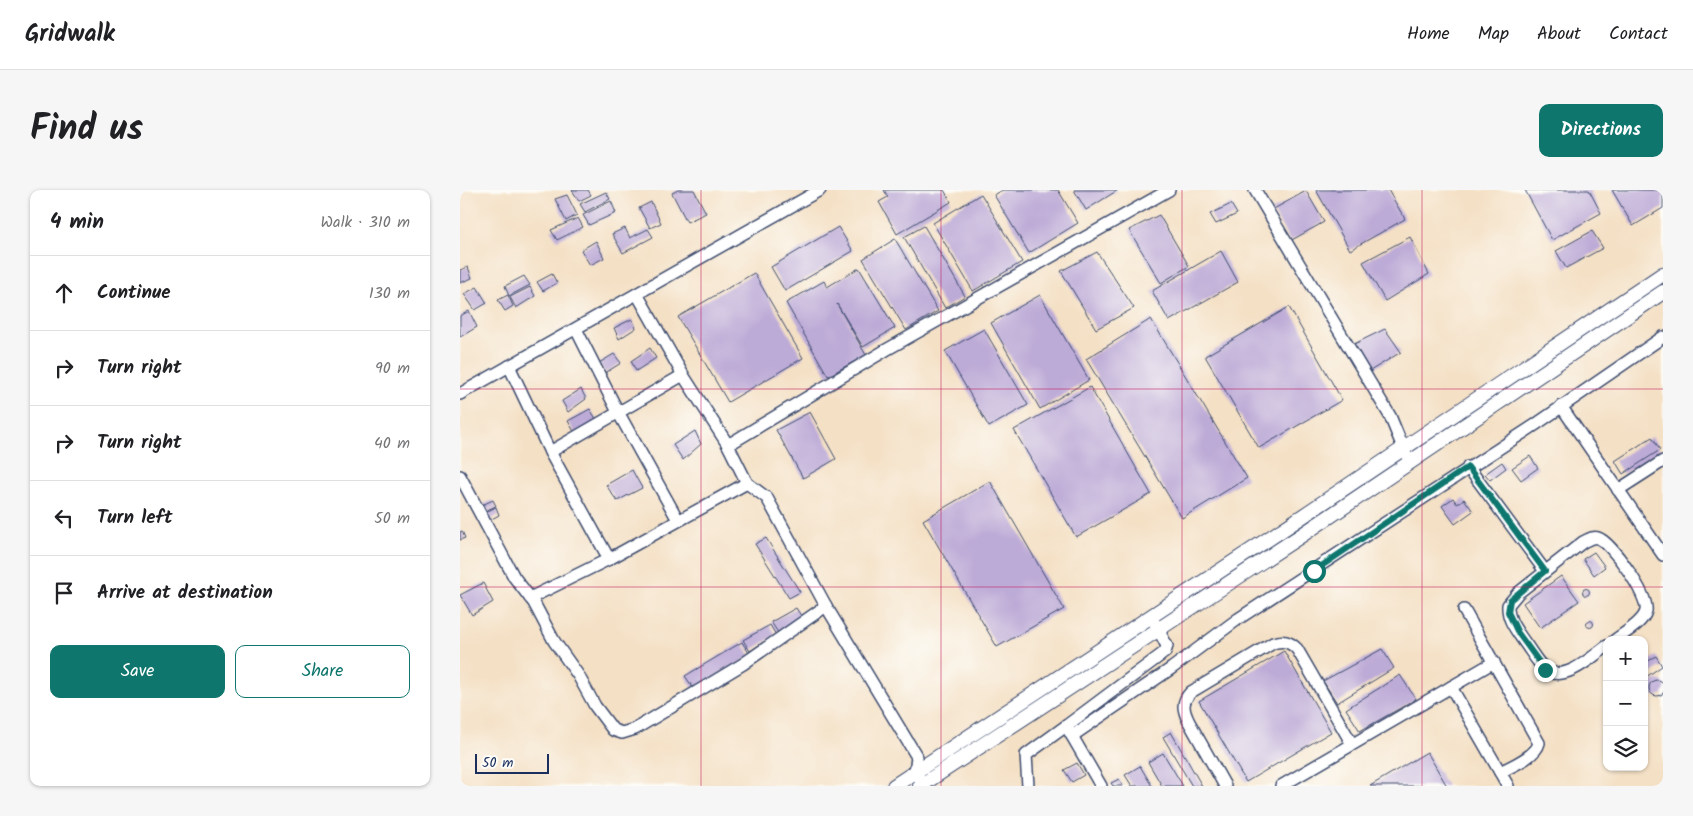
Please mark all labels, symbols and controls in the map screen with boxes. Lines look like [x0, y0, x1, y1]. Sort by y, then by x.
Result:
text: Gridwalk [25, 15, 115, 54]
text: Home [1407, 20, 1450, 49]
text: Map [1478, 20, 1509, 49]
text: About [1537, 20, 1581, 49]
text: Contact [1609, 20, 1668, 49]
text: Find us [30, 102, 143, 158]
button: Directions [1539, 104, 1663, 157]
text: 4 min [50, 206, 104, 239]
text: Walk · 310 m [321, 210, 410, 235]
text: Continue [97, 278, 170, 308]
icon: ahead [50, 279, 78, 307]
text: 130 m [369, 281, 410, 306]
text: Turn right [97, 353, 182, 383]
icon: right [50, 354, 78, 382]
text: 90 m [375, 356, 410, 381]
text: Turn right [97, 428, 182, 458]
icon: right [50, 429, 78, 457]
text: 40 m [374, 431, 410, 456]
text: Turn left [97, 503, 172, 533]
icon: left [50, 504, 78, 532]
text: 50 m [374, 506, 410, 531]
route start [1303, 560, 1326, 583]
text: Arrive at destination [97, 578, 273, 608]
icon: arrive [50, 579, 78, 607]
map controls [1603, 636, 1648, 771]
button: + [1603, 636, 1648, 681]
button: Save [50, 645, 225, 698]
button: Share [235, 645, 410, 698]
route end [1534, 659, 1557, 682]
button: − [1603, 681, 1648, 726]
button: layers [1603, 726, 1648, 771]
scale bar [475, 751, 549, 774]
text: 50 m [482, 752, 513, 774]

